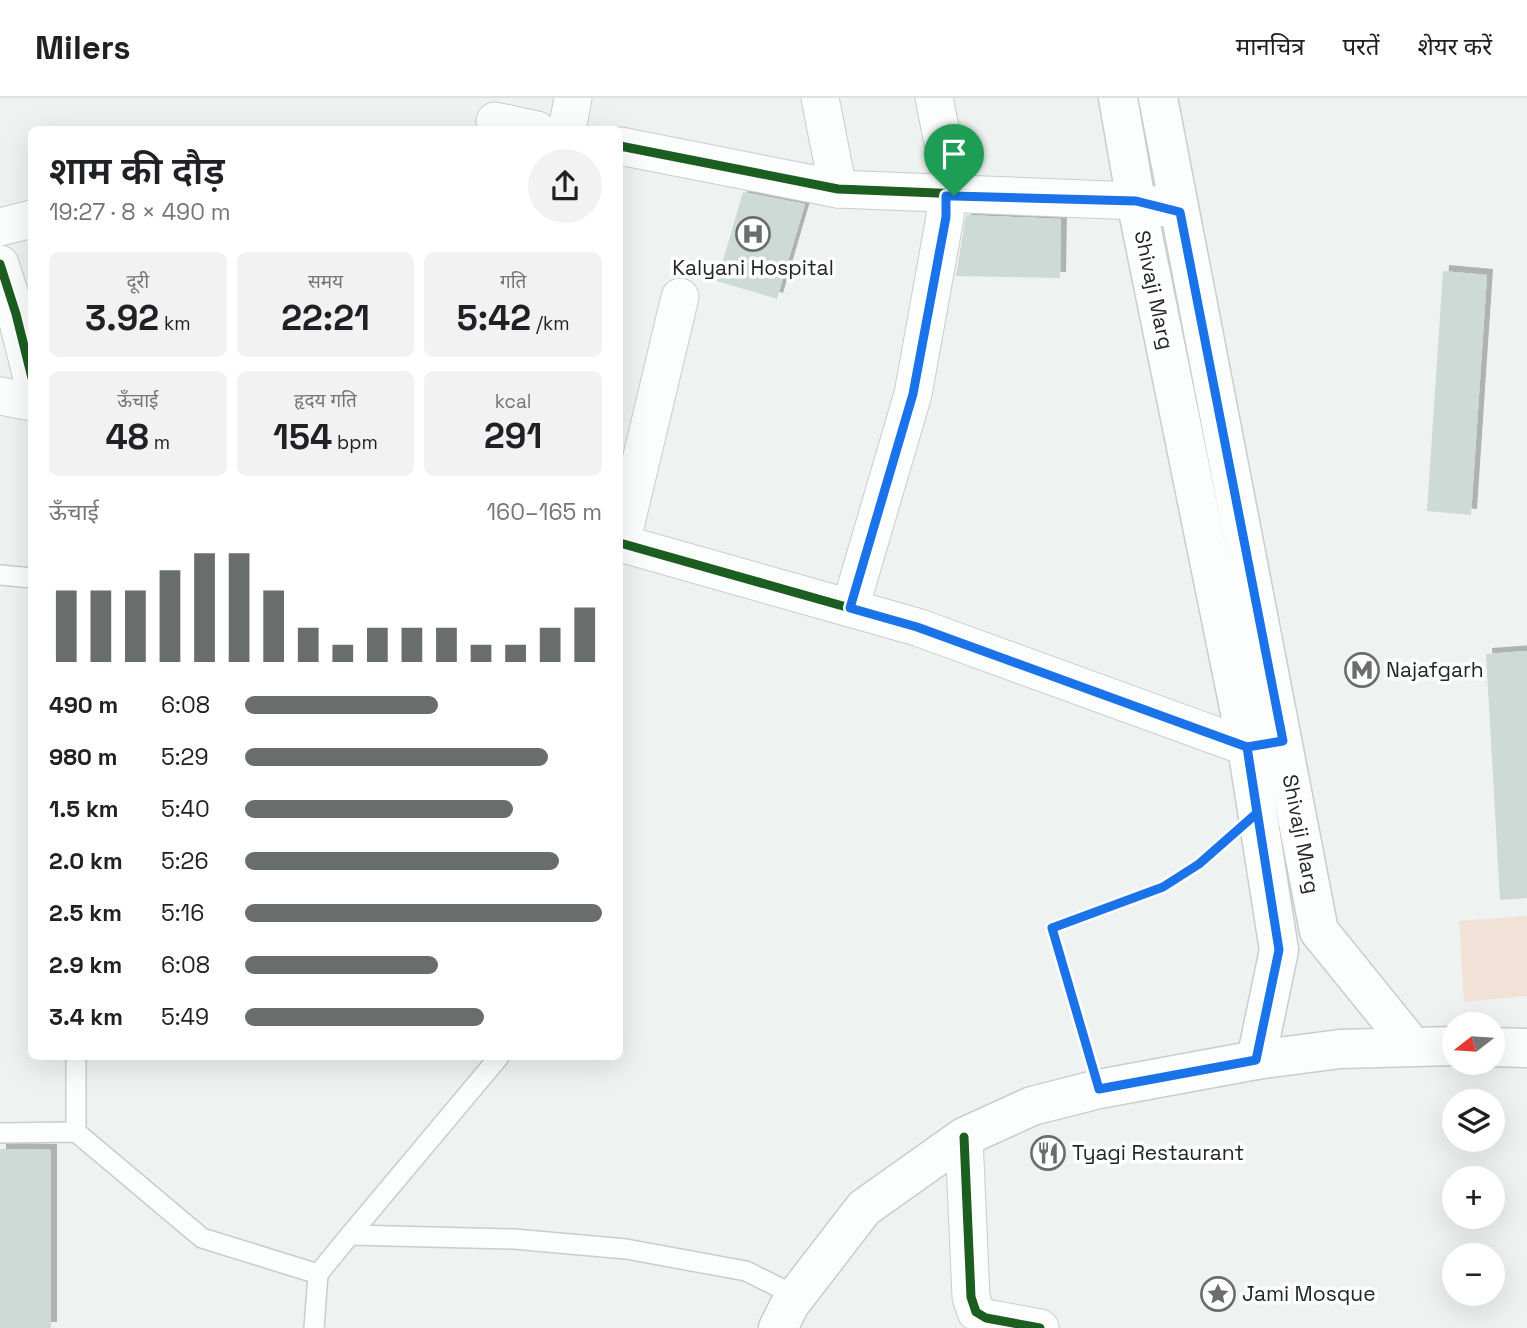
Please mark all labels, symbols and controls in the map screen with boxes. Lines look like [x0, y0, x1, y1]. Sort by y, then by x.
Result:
text: Milers [35, 27, 131, 69]
text: मानचित्र [1236, 31, 1304, 62]
text: परतें [1342, 31, 1380, 62]
text: शेयर करें [1418, 31, 1492, 62]
pin [924, 124, 984, 196]
icon: arrive [935, 135, 973, 173]
text: शाम की दौड़ [49, 147, 225, 195]
button: share [528, 149, 602, 223]
text: 19:27 · 8 × 490 m [49, 197, 231, 227]
hospital icon: Kalyani Hospital [734, 215, 772, 253]
street label: Shivaji Marg [1129, 228, 1180, 352]
place label: Kalyani Hospital [672, 254, 834, 281]
text: दूरी [126, 269, 149, 294]
text: समय [308, 269, 343, 294]
text: गति [500, 269, 526, 294]
text: 3.92 [85, 296, 159, 340]
text: 22:21 [281, 296, 370, 340]
text: 5:42 [457, 296, 531, 340]
text: km [159, 311, 191, 336]
text: /km [531, 311, 570, 336]
text: ऊँचाई [117, 388, 158, 413]
text: हृदय गति [294, 388, 357, 413]
text: kcal [495, 389, 532, 414]
text: 291 [484, 414, 542, 458]
text: 48 [106, 415, 149, 459]
text: 154 [273, 415, 332, 459]
text: m [149, 430, 170, 455]
text: bpm [332, 430, 378, 455]
text: ऊँचाई [49, 497, 99, 527]
text: 160–165 m [486, 497, 602, 527]
metro station icon: Najafgarh [1343, 651, 1381, 689]
place label: Najafgarh [1386, 656, 1484, 683]
text: 490 m [49, 690, 118, 720]
text: 6:08 [161, 690, 210, 720]
text: 980 m [49, 742, 117, 772]
text: 5:29 [161, 742, 208, 772]
street label: Shivaji Marg [1277, 772, 1326, 896]
text: 1.5 km [49, 794, 119, 824]
text: 5:40 [161, 794, 210, 824]
text: 2.0 km [49, 846, 123, 876]
text: 5:26 [161, 846, 209, 876]
text: 2.5 km [49, 898, 122, 928]
text: 5:16 [161, 898, 204, 928]
text: 2.9 km [49, 950, 122, 980]
text: 6:08 [161, 950, 210, 980]
text: 3.4 km [49, 1002, 123, 1032]
text: 5:49 [161, 1002, 209, 1032]
north arrow [1442, 1012, 1505, 1074]
map controls [1442, 1012, 1505, 1306]
button: layers [1442, 1089, 1505, 1152]
restaurant icon: Tyagi Restaurant [1029, 1134, 1067, 1172]
place label: Tyagi Restaurant [1072, 1139, 1244, 1166]
button: + [1442, 1166, 1505, 1229]
button: − [1442, 1243, 1505, 1306]
place icon: Jami Mosque [1199, 1275, 1237, 1313]
place label: Jami Mosque [1242, 1280, 1376, 1307]

